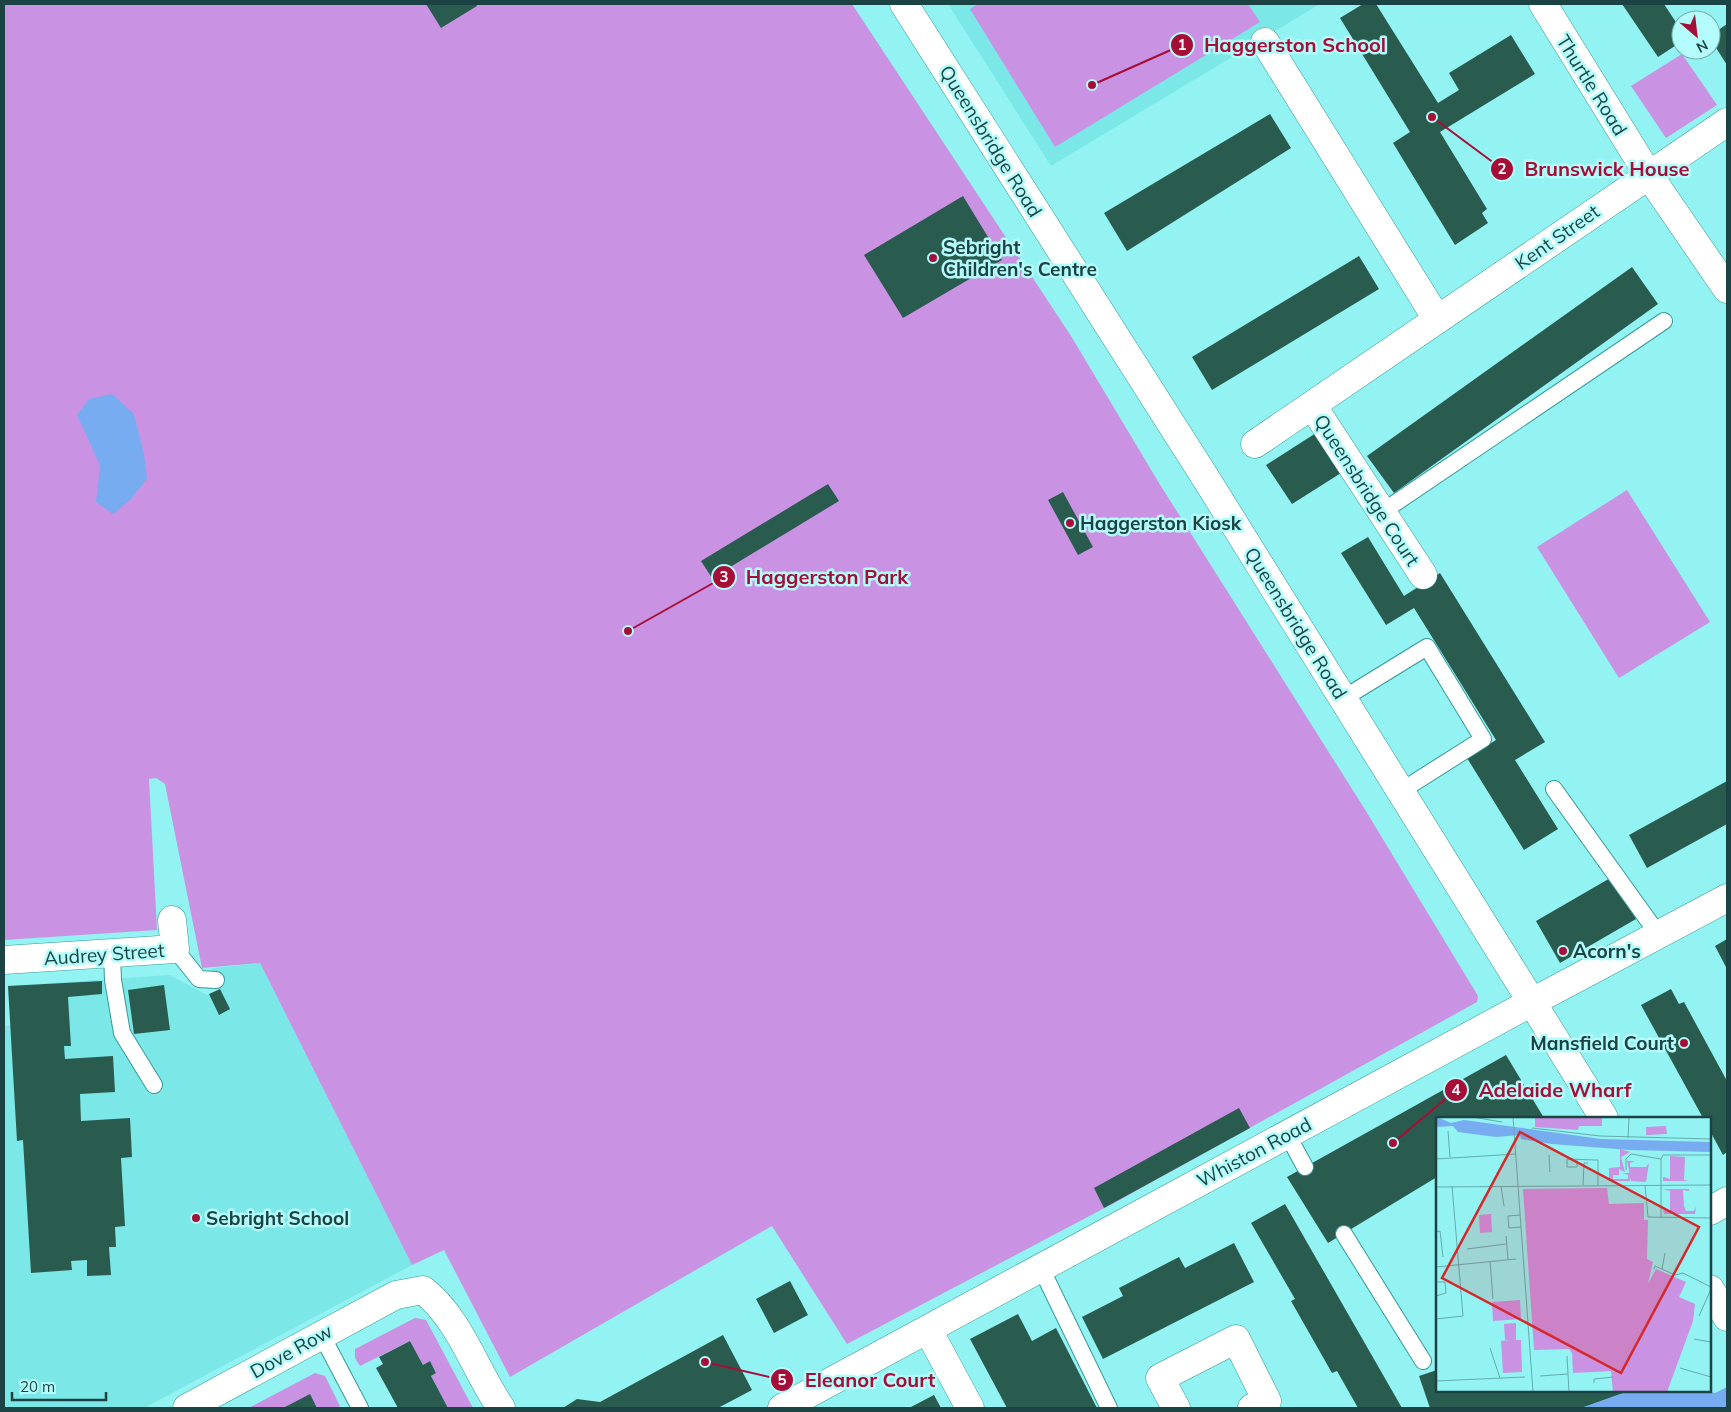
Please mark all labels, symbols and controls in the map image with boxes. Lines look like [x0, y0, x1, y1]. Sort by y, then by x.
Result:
north arrow [1671, 10, 1721, 60]
callout: Haggerston School [1169, 27, 1396, 62]
street label: Thurtle Road [1552, 30, 1632, 140]
text: Haggerston School [1204, 32, 1386, 57]
text: 1 [1177, 35, 1187, 54]
text: N [1693, 36, 1711, 57]
street label: Queensbridge Road [935, 61, 1047, 221]
callout: Brunswick House [1490, 151, 1700, 186]
text: Brunswick House [1524, 156, 1690, 181]
text: 2 [1497, 159, 1507, 178]
street label: Kent Street [1510, 199, 1604, 275]
place label: Sebright Children's Centre [943, 235, 1097, 281]
marker: Sebright Children's Centre [927, 252, 939, 264]
street label: Queensbridge Court [1309, 410, 1425, 571]
place label: Haggerston Kiosk [1080, 511, 1242, 535]
marker: Haggerston Kiosk [1064, 517, 1076, 529]
street label: Queensbridge Road [1240, 543, 1352, 703]
callout: Haggerston Park [711, 559, 919, 594]
text: Haggerston Park [746, 564, 909, 589]
text: 3 [719, 567, 729, 586]
street label: Audrey Street [43, 938, 165, 970]
place label: Acorn's [1573, 939, 1641, 963]
marker: Acorn's [1557, 945, 1569, 957]
place label: Mansfield Court [1530, 1031, 1674, 1055]
marker: Mansfield Court [1678, 1037, 1690, 1049]
callout: Adelaide Wharf [1444, 1072, 1641, 1107]
text: Adelaide Wharf [1479, 1077, 1632, 1102]
text: 4 [1451, 1080, 1461, 1099]
street label: Whiston Road [1193, 1112, 1315, 1192]
inset map [1436, 1117, 1711, 1392]
place label: Sebright School [206, 1206, 349, 1230]
marker: Sebright School [190, 1212, 202, 1224]
street label: Dove Row [246, 1319, 336, 1383]
callout: Eleanor Court [770, 1363, 945, 1398]
text: Eleanor Court [805, 1367, 936, 1392]
scale bar [12, 1370, 106, 1402]
text: 5 [777, 1370, 787, 1389]
text: 20 m [20, 1377, 55, 1396]

